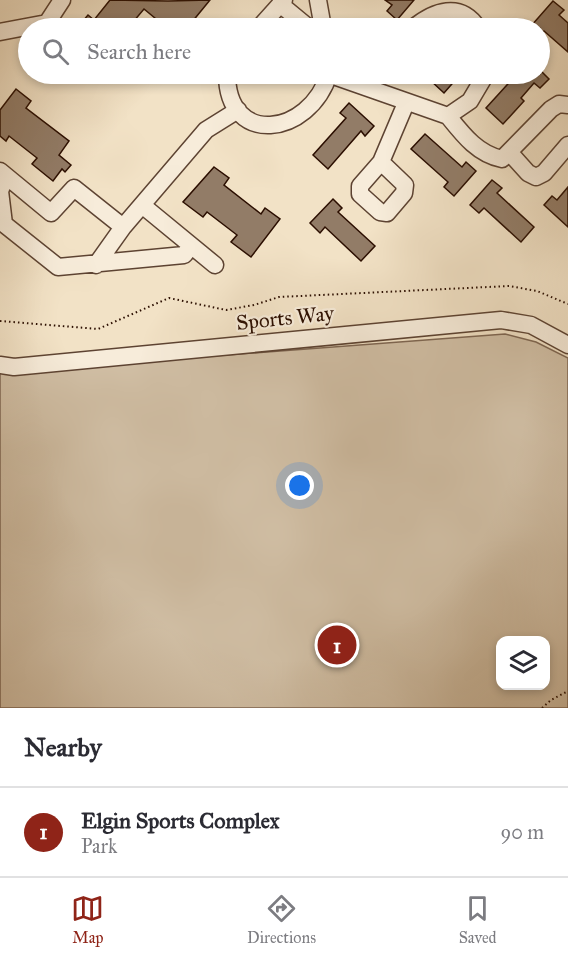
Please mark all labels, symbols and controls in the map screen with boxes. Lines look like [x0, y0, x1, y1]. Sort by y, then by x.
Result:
search box [18, 18, 550, 84]
icon: search [39, 35, 72, 68]
text: Search here [87, 38, 191, 65]
street label: Sports Way [235, 300, 336, 336]
your location [285, 471, 314, 500]
pin: 1 [318, 622, 356, 668]
map controls [496, 636, 550, 690]
button: layers [496, 636, 550, 690]
text: Nearby [24, 731, 102, 763]
text: Elgin Sports Complex [81, 807, 280, 834]
text: 1 [40, 820, 47, 844]
text: 90 m [501, 820, 544, 844]
text: Park [81, 834, 117, 858]
tab: Map [71, 892, 104, 947]
tab: Directions [247, 892, 316, 947]
tab: Saved [459, 892, 497, 947]

